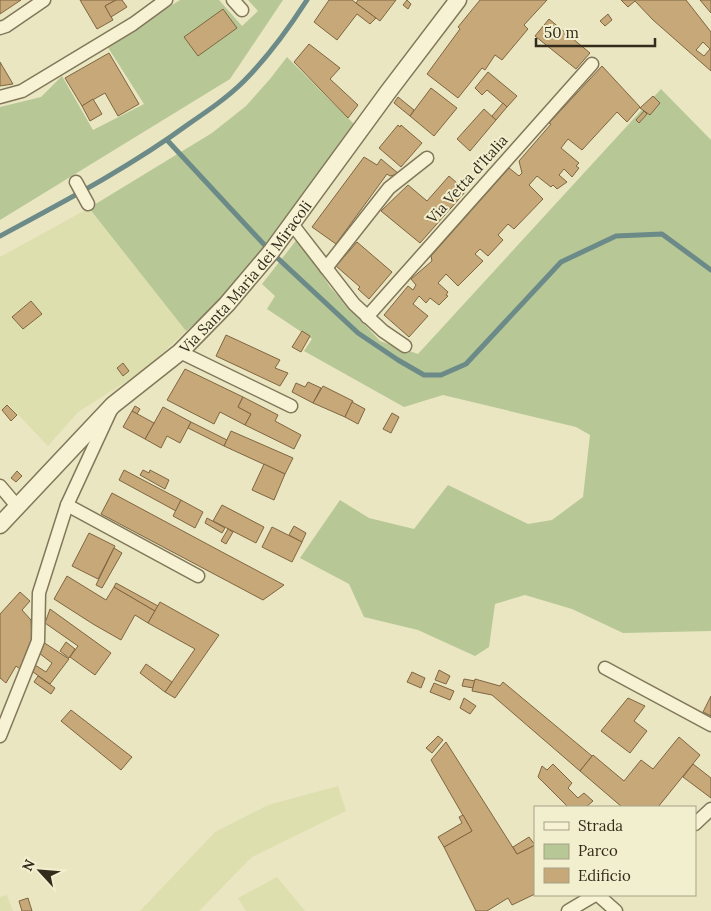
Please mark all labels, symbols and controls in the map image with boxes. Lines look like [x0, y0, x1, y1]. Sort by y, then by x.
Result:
scale bar [536, 15, 655, 47]
text: 50 m [544, 23, 579, 42]
street label: Via Vetta d'Italia [422, 131, 512, 228]
street label: Via Santa Maria dei Miracoli [174, 197, 315, 358]
legend [534, 806, 696, 896]
text: Strada [578, 816, 623, 835]
text: Parco [578, 841, 618, 860]
north arrow [15, 846, 65, 896]
text: N [18, 856, 39, 874]
text: Edificio [578, 866, 631, 885]

